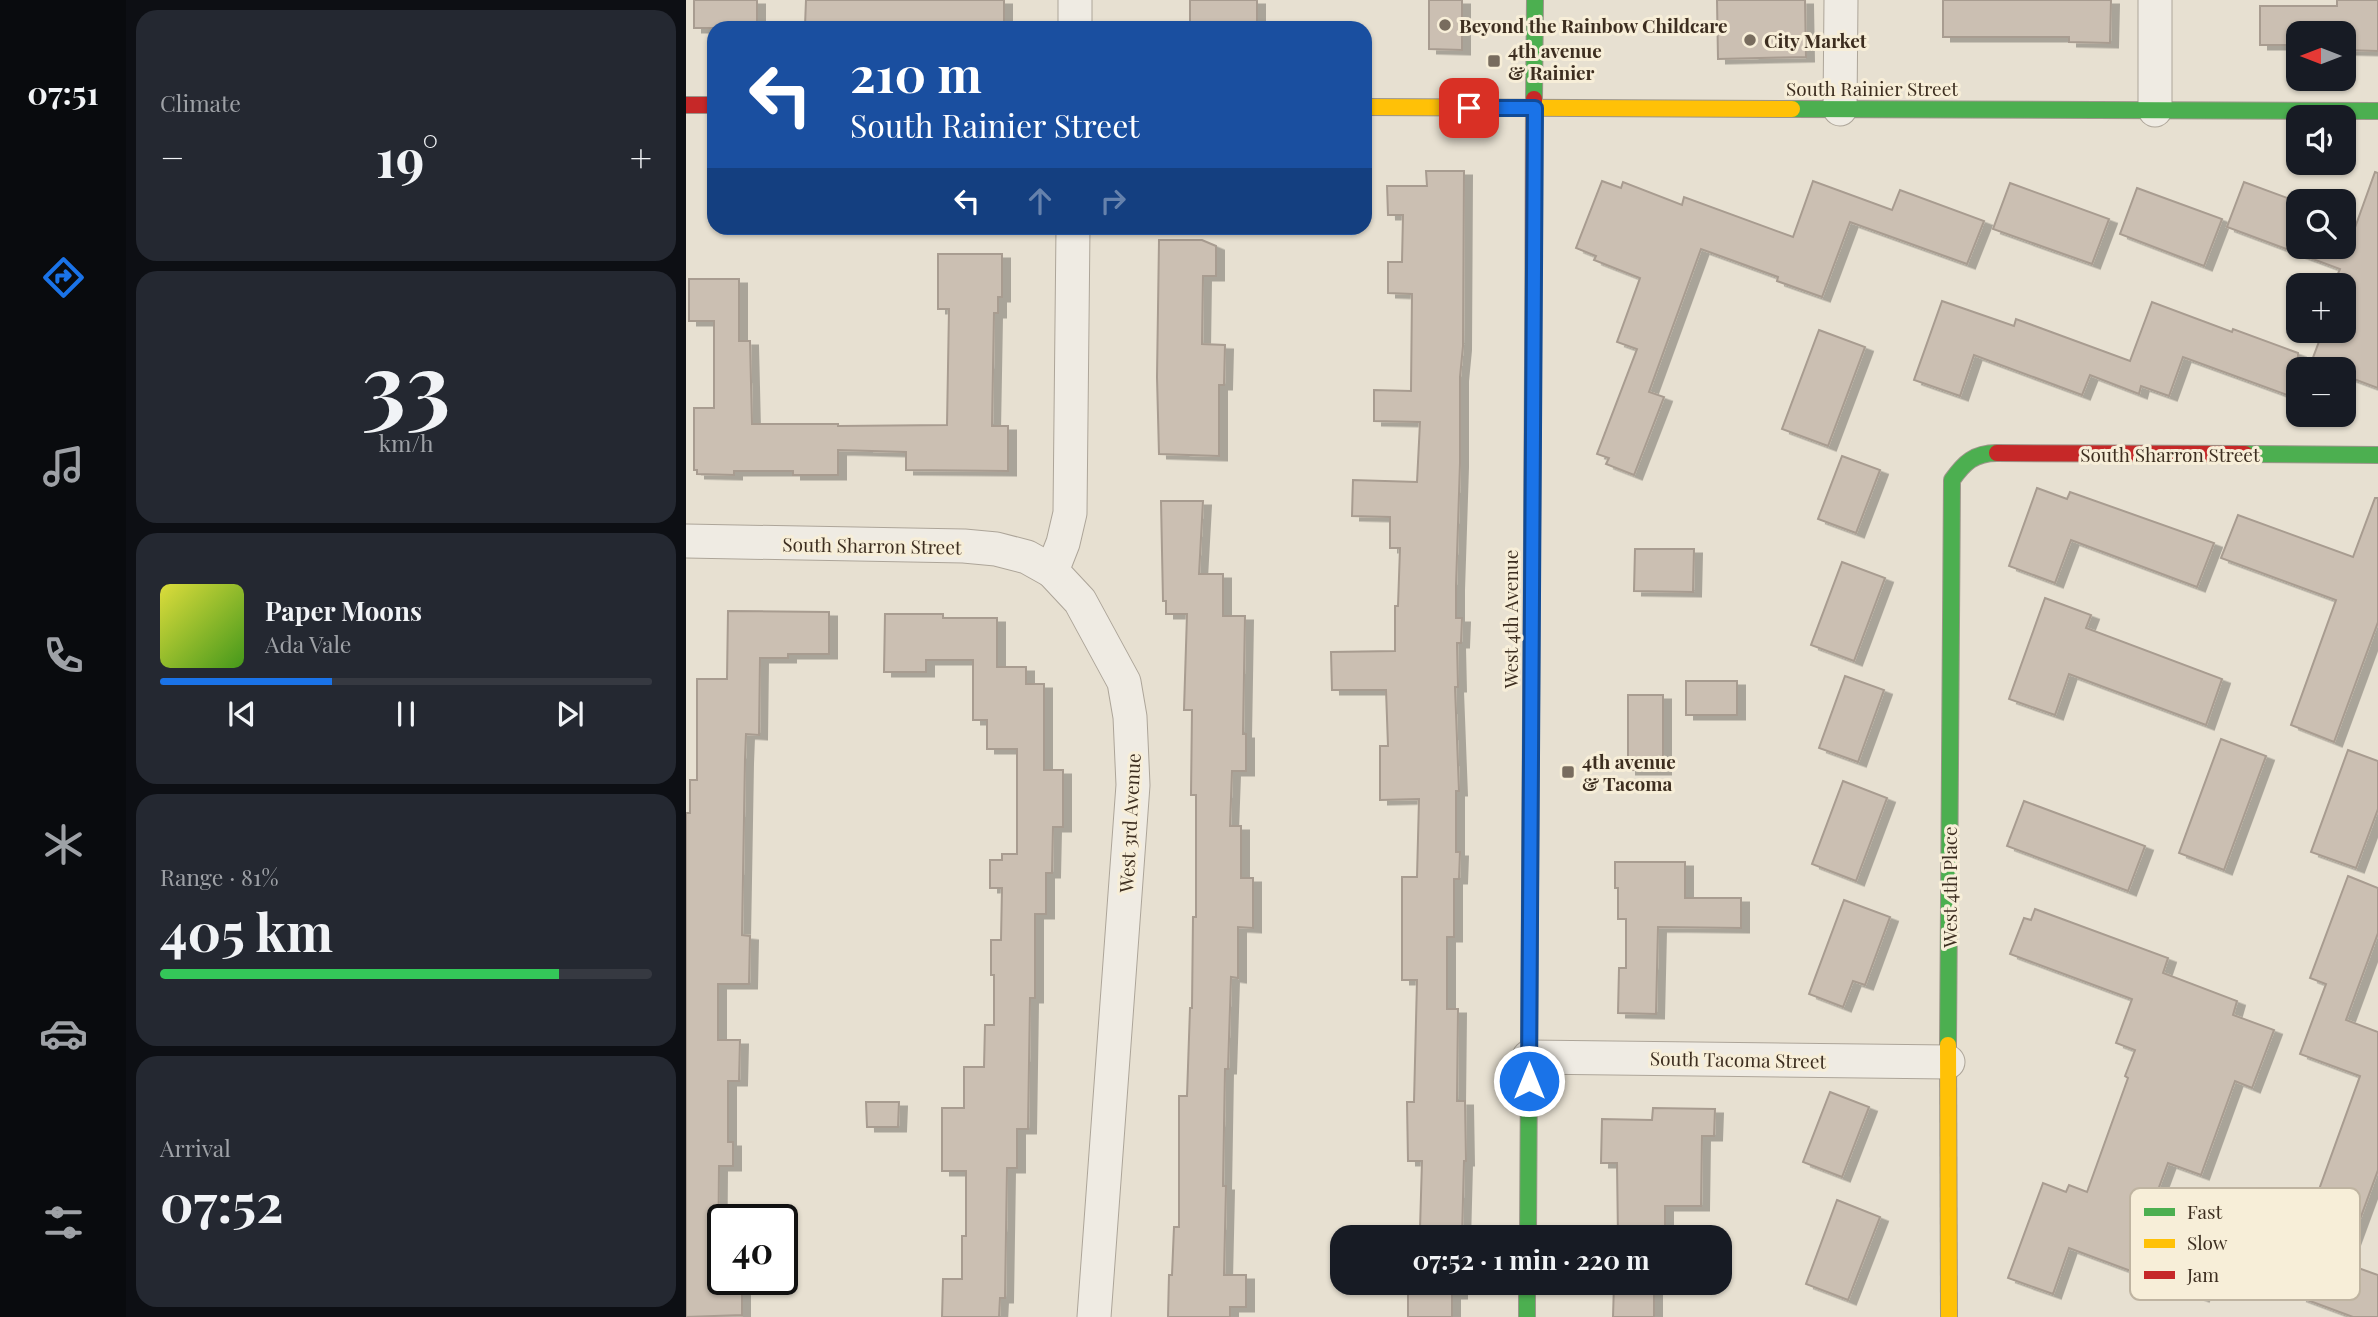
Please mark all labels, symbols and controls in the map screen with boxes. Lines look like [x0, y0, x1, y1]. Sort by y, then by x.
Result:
place label: Beyond the Rainbow Childcare [1459, 12, 1727, 38]
marker: Beyond the Rainbow Childcare [1437, 17, 1453, 33]
north arrow [2286, 21, 2356, 91]
map controls [2286, 21, 2356, 427]
place label: City Market [1764, 27, 1867, 53]
marker: City Market [1742, 32, 1758, 48]
place label: 4th avenue & Rainier [1508, 37, 1602, 85]
text: 210 m [850, 40, 982, 105]
icon: left [735, 49, 826, 140]
marker: 4th avenue & Rainier [1486, 53, 1502, 69]
text: 07:51 [27, 70, 99, 113]
street label: South Rainier Street [1786, 75, 1958, 101]
pin [1439, 78, 1499, 138]
text: Climate [160, 87, 241, 118]
icon: arrive [1450, 89, 1488, 127]
text: South Rainier Street [850, 103, 1140, 146]
button: sound [2286, 105, 2356, 175]
text: 19° [376, 122, 439, 191]
text: − [160, 131, 185, 182]
text: + [630, 131, 652, 182]
icon: left [948, 182, 986, 220]
icon: ahead [1021, 182, 1059, 220]
icon: right [1094, 182, 1132, 220]
button: search [2286, 189, 2356, 259]
icon: directions [39, 253, 88, 302]
button: + [2286, 273, 2356, 343]
text: 33 [362, 321, 450, 442]
button: − [2286, 357, 2356, 427]
text: km/h [378, 427, 434, 458]
street label: South Sharron Street [2080, 441, 2260, 467]
icon: music [39, 442, 88, 491]
street label: South Sharron Street [782, 530, 962, 560]
street label: West 4th Avenue [1497, 550, 1523, 689]
text: Paper Moons [265, 593, 422, 628]
text: Ada Vale [265, 628, 352, 659]
icon: phone [39, 631, 88, 680]
icon: previous [223, 695, 261, 733]
icon: pause [387, 695, 425, 733]
icon: next [551, 695, 589, 733]
place label: 4th avenue & Tacoma [1582, 748, 1676, 796]
street label: West 3rd Avenue [1112, 753, 1146, 894]
marker: 4th avenue & Tacoma [1560, 764, 1576, 780]
icon: climate [39, 820, 88, 869]
street label: West 4th Place [1936, 826, 1962, 949]
text: Range · 81% [160, 861, 278, 892]
text: 405 km [160, 896, 333, 965]
icon: car [39, 1009, 88, 1058]
position arrow [1492, 1044, 1566, 1118]
street label: South Tacoma Street [1650, 1044, 1827, 1074]
text: Arrival [160, 1132, 231, 1163]
text: 07:52 [160, 1167, 283, 1236]
legend [2130, 1188, 2360, 1300]
icon: filters [39, 1198, 88, 1247]
text: Fast [2187, 1198, 2223, 1224]
speed limit sign: 40 [707, 1204, 798, 1295]
text: Slow [2187, 1229, 2228, 1255]
text: 07:52 · 1 min · 220 m [1412, 1242, 1650, 1277]
text: Jam [2186, 1261, 2219, 1287]

